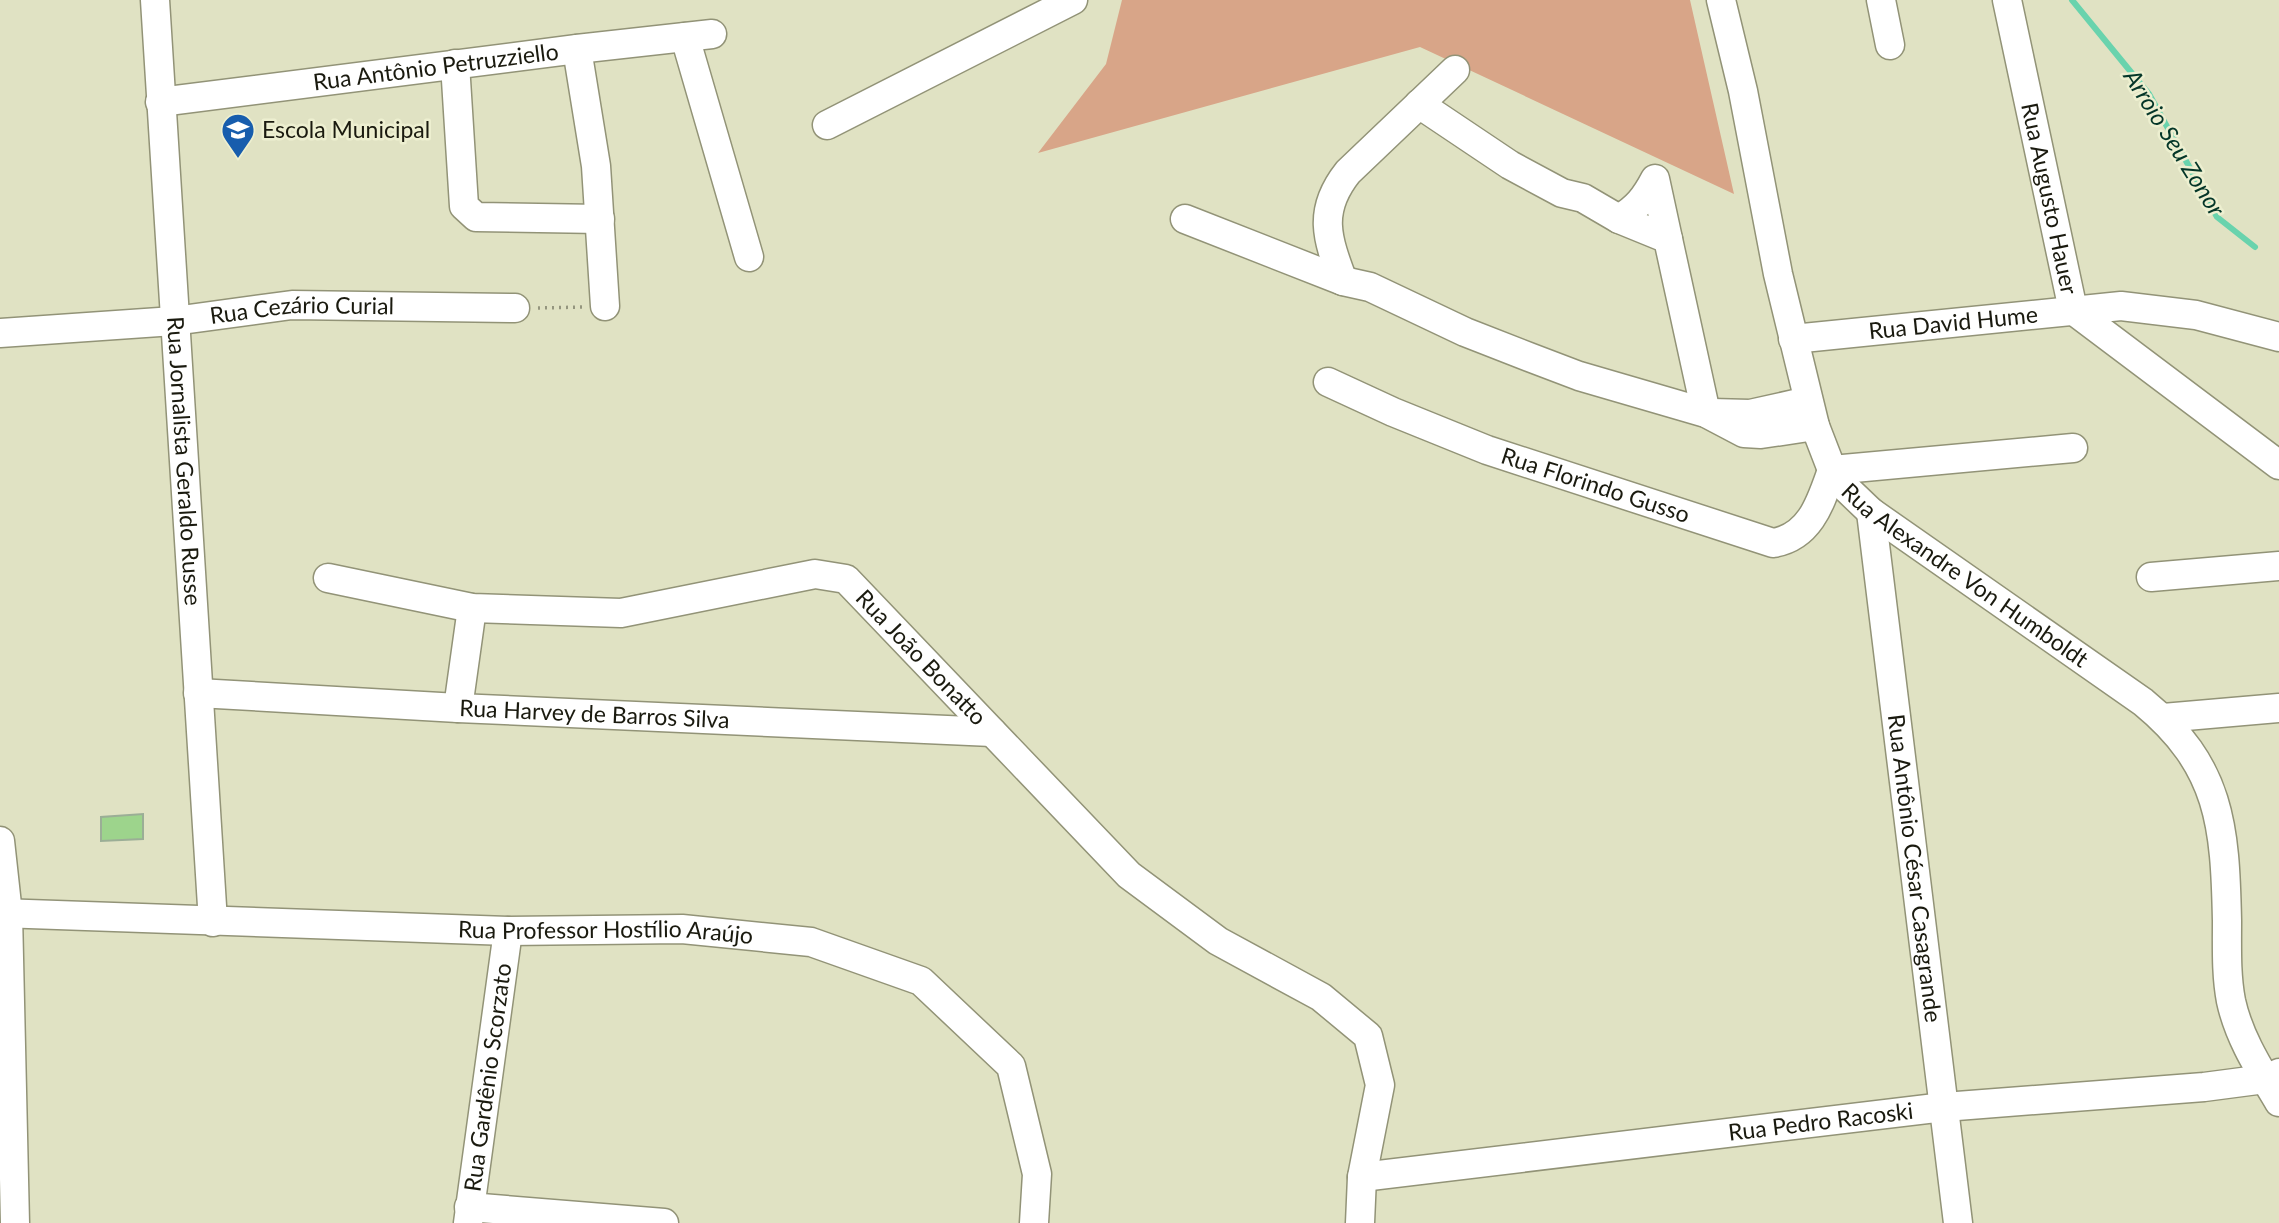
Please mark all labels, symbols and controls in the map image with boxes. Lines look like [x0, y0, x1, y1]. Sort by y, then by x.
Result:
street label: Rua Antônio Petruzziello [311, 36, 560, 95]
water label: Arroio Seu Zonor [2118, 63, 2232, 222]
street label: Rua Augusto Hauer [2016, 100, 2084, 297]
school or university icon: Escola Municipal [219, 111, 257, 160]
place label: Escola Municipal [262, 115, 430, 143]
street label: Rua Cezário Curial [208, 290, 394, 329]
street label: Rua David Hume [1867, 299, 2039, 344]
street label: Rua Jornalista Geraldo Russe [162, 316, 208, 606]
street label: Rua Florindo Gusso [1498, 441, 1693, 528]
street label: Rua Alexandre Von Humboldt [1836, 477, 2095, 673]
street label: Rua João Bonatto [851, 583, 993, 730]
street label: Rua Harvey de Barros Silva [459, 693, 730, 733]
street label: Rua Antônio César Casagrande [1883, 713, 1948, 1024]
street label: Rua Professor Hostílio Araújo [457, 914, 755, 949]
street label: Rua Gardênio Scorzato [457, 961, 516, 1193]
street label: Rua Pedro Racoski [1727, 1096, 1915, 1146]

